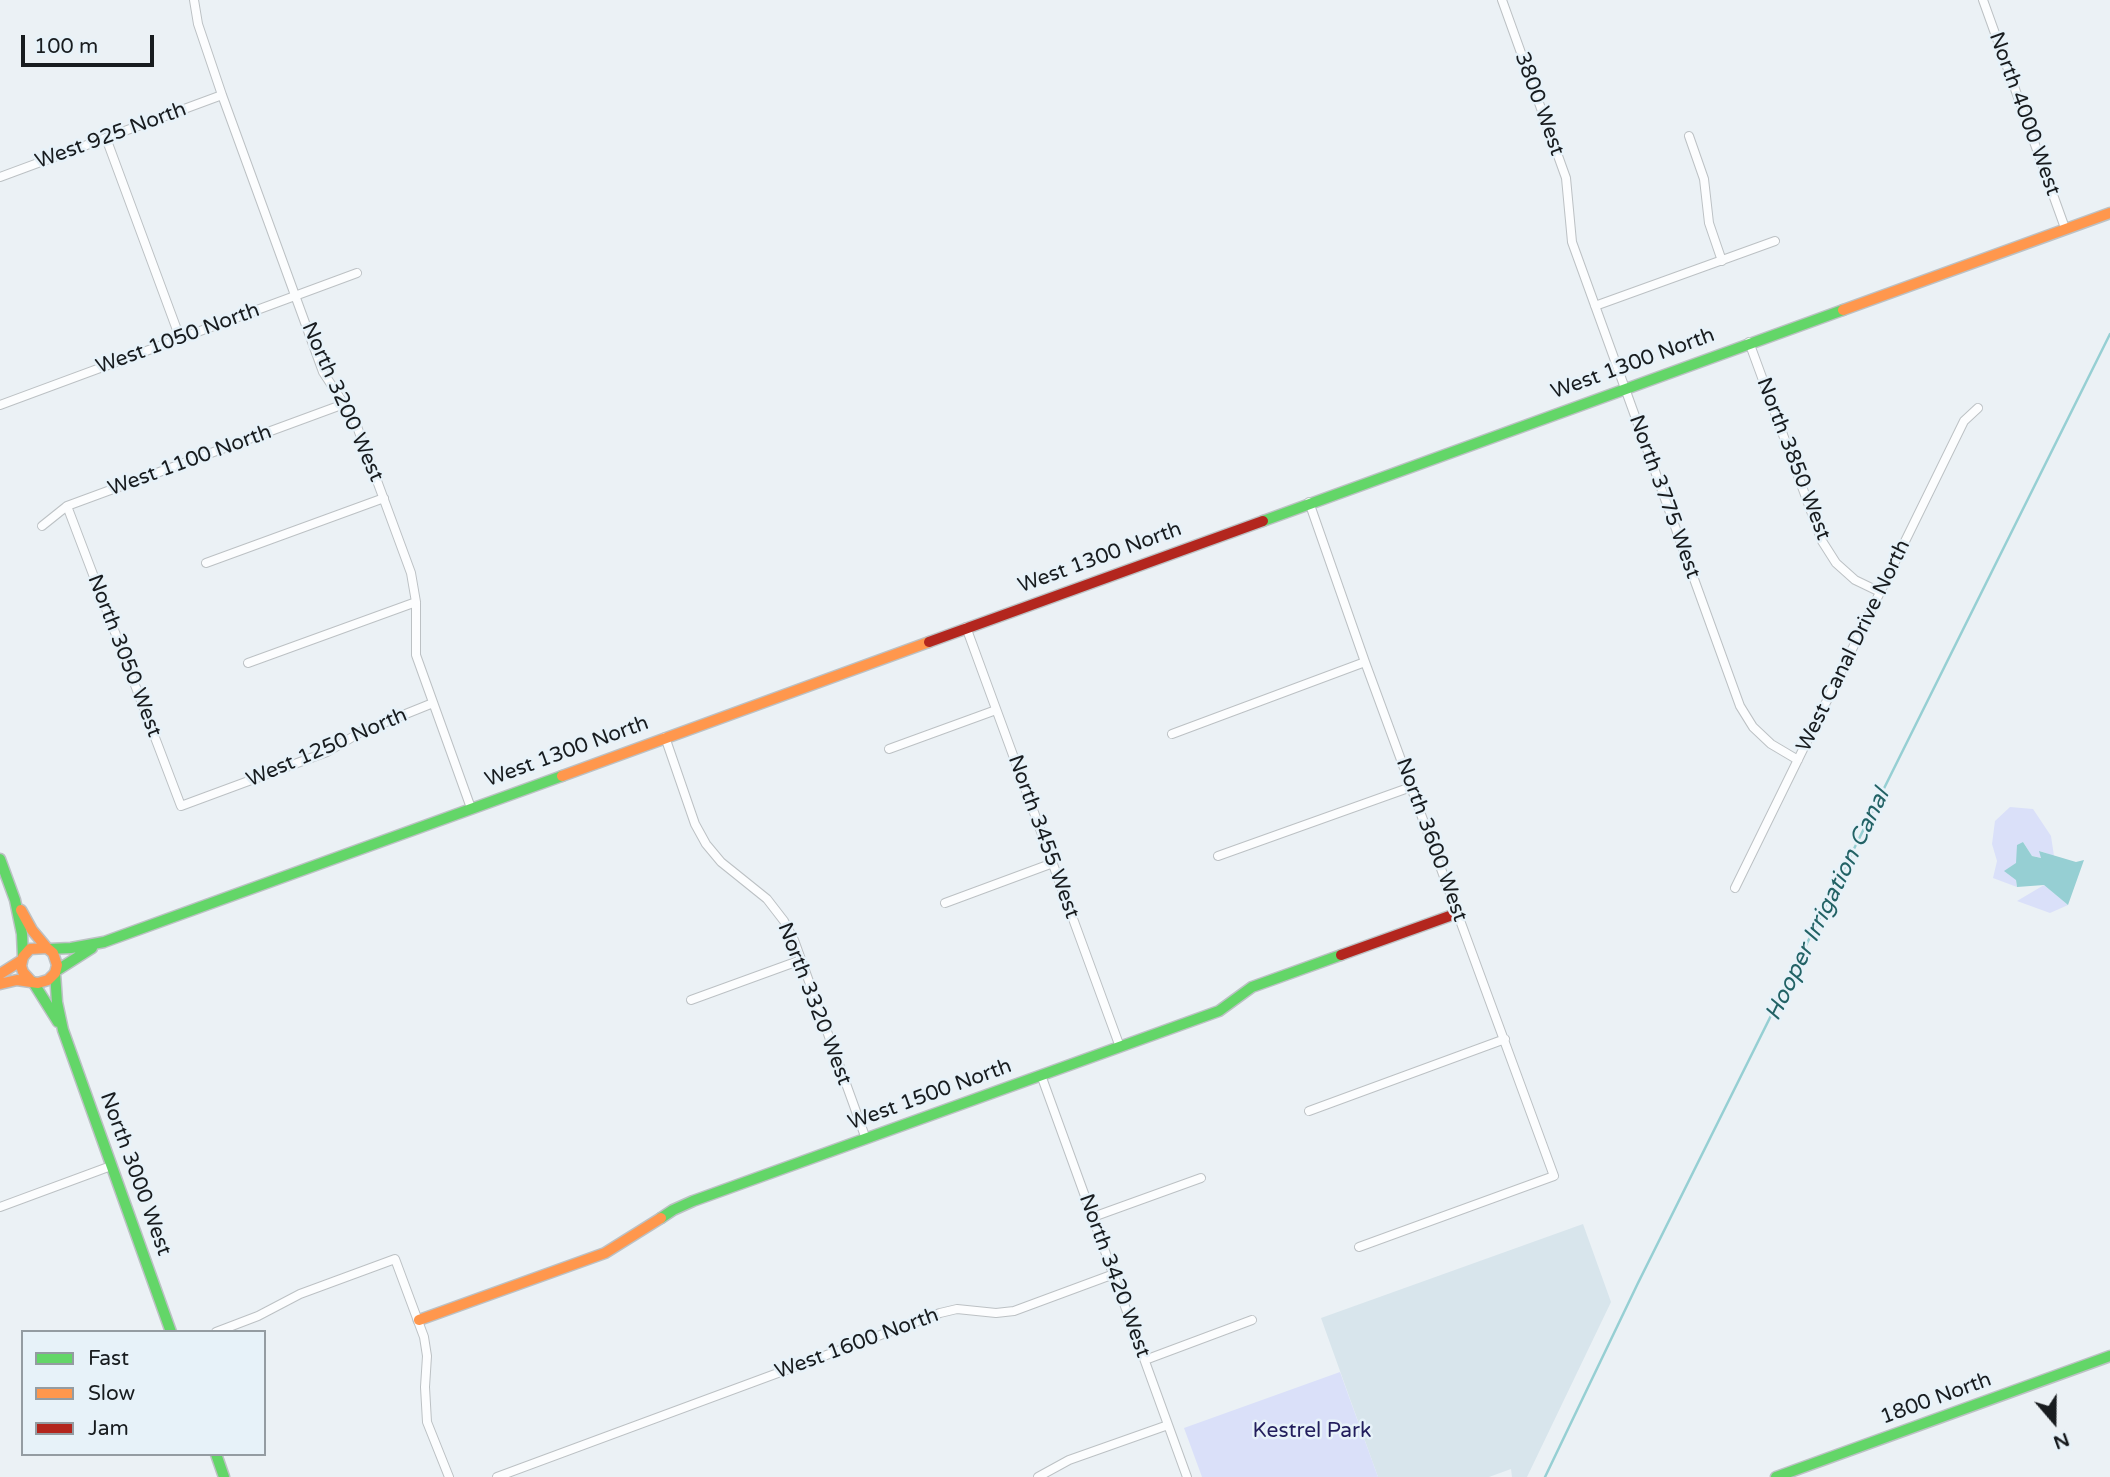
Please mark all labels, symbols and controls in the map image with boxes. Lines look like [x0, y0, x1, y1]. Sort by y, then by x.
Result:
scale bar [24, 21, 158, 65]
street label: North 4000 West [1983, 29, 2065, 199]
text: 100 m [34, 34, 98, 59]
street label: 3800 West [1509, 49, 1569, 159]
street label: West 925 North [32, 97, 190, 175]
street label: West 1050 North [93, 298, 263, 380]
street label: North 3200 West [295, 318, 389, 486]
street label: West 1300 North [1548, 323, 1718, 405]
street label: North 3850 West [1750, 374, 1836, 544]
street label: North 3775 West [1623, 412, 1705, 582]
street label: West 1100 North [105, 420, 275, 502]
street label: West 1300 North [1015, 517, 1185, 599]
street label: West Canal Drive North [1792, 536, 1916, 756]
street label: North 3050 West [81, 571, 167, 741]
street label: West 1250 North [243, 703, 411, 793]
street label: West 1300 North [482, 711, 652, 793]
street label: North 3455 West [1002, 752, 1084, 922]
street label: North 3600 West [1390, 755, 1472, 925]
water label: Hooper Irrigation Canal [1760, 785, 1896, 1025]
street label: North 3320 West [771, 919, 857, 1089]
street label: West 1500 North [845, 1054, 1015, 1136]
street label: North 3000 West [94, 1089, 176, 1259]
street label: North 3420 West [1073, 1191, 1155, 1361]
street label: West 1600 North [772, 1303, 942, 1385]
legend [21, 1330, 266, 1456]
text: Fast [88, 1346, 129, 1371]
street label: 1800 North [1877, 1367, 1995, 1431]
text: Slow [88, 1381, 135, 1406]
north arrow [2019, 1386, 2089, 1456]
text: Jam [88, 1416, 129, 1441]
park label: Kestrel Park [1252, 1418, 1372, 1444]
text: N [2050, 1428, 2072, 1454]

